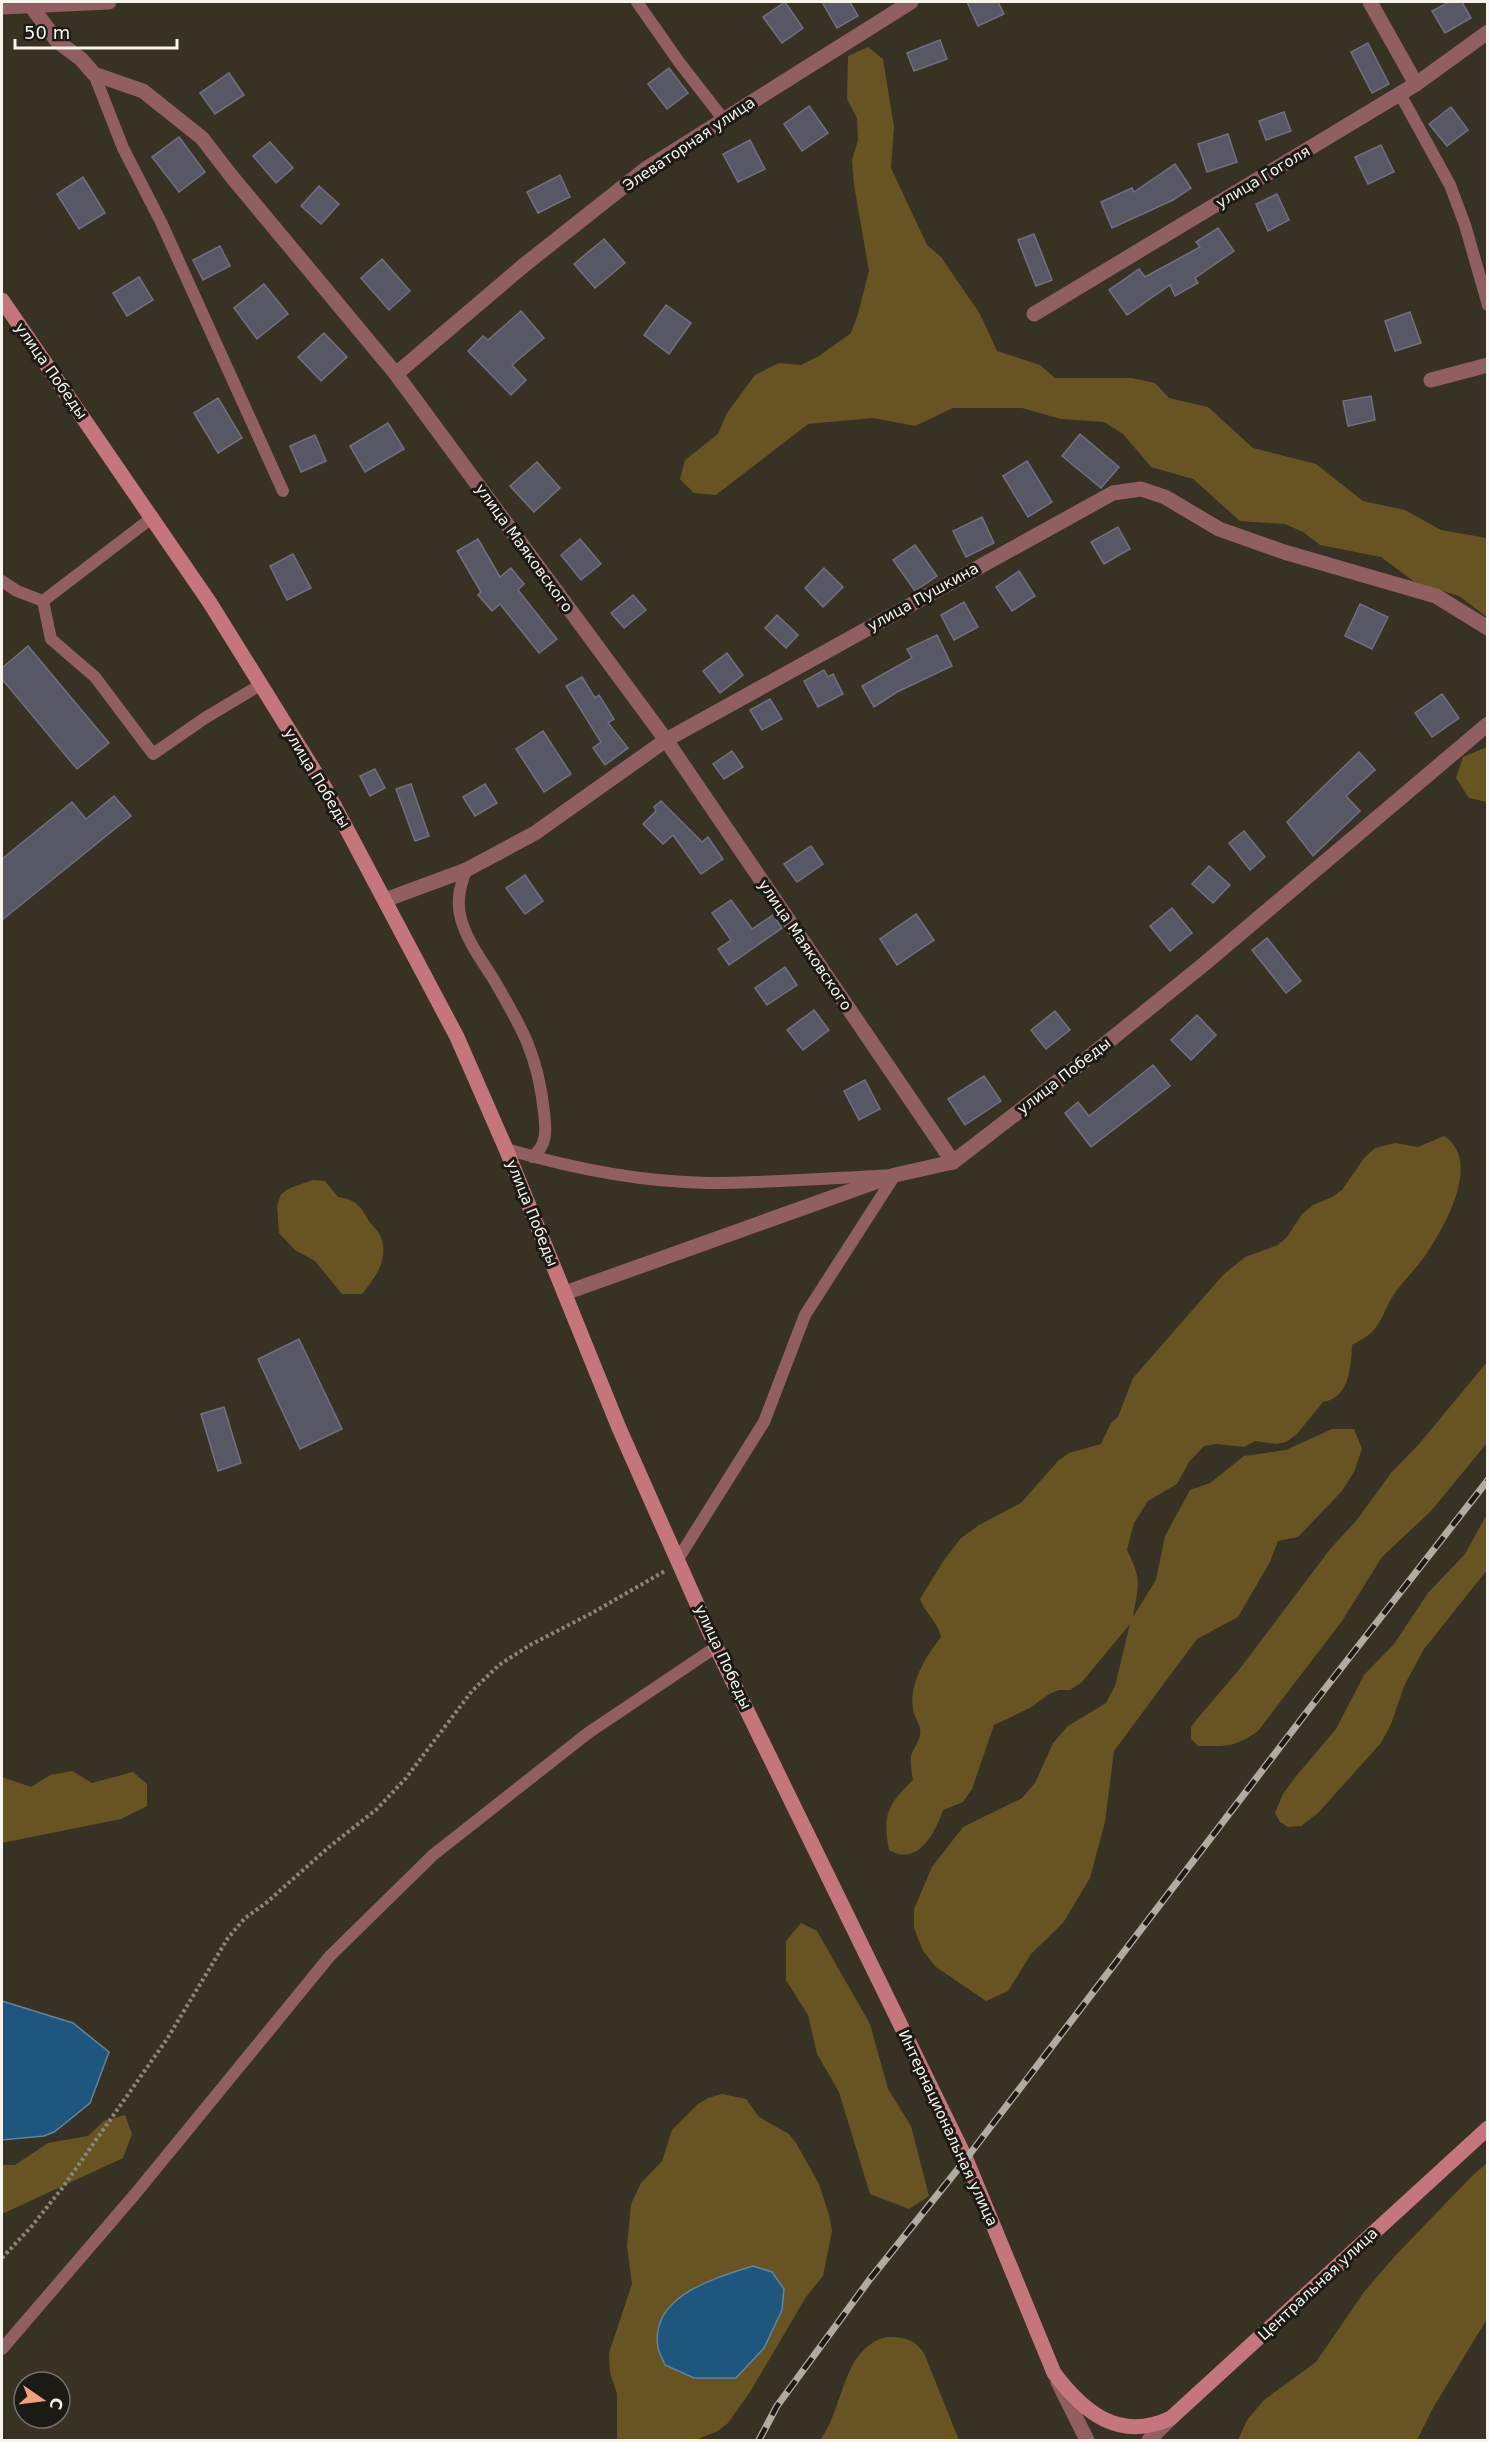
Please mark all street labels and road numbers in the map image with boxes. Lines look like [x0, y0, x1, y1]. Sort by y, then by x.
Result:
street label: Элеваторная улица [620, 93, 758, 195]
street label: улица Гоголя [1213, 142, 1313, 212]
street label: улица Победы [11, 319, 91, 423]
street label: улица Маяковского [471, 480, 577, 616]
street label: улица Пушкина [864, 559, 982, 635]
street label: улица Победы [280, 725, 354, 831]
street label: улица Маяковского [754, 876, 856, 1014]
street label: улица Победы [1014, 1034, 1114, 1118]
street label: улица Победы [502, 1157, 562, 1269]
street label: улица Победы [691, 1602, 755, 1712]
street label: Интернациональная улица [895, 2027, 1001, 2229]
street label: Центральная улица [1254, 2224, 1382, 2344]

